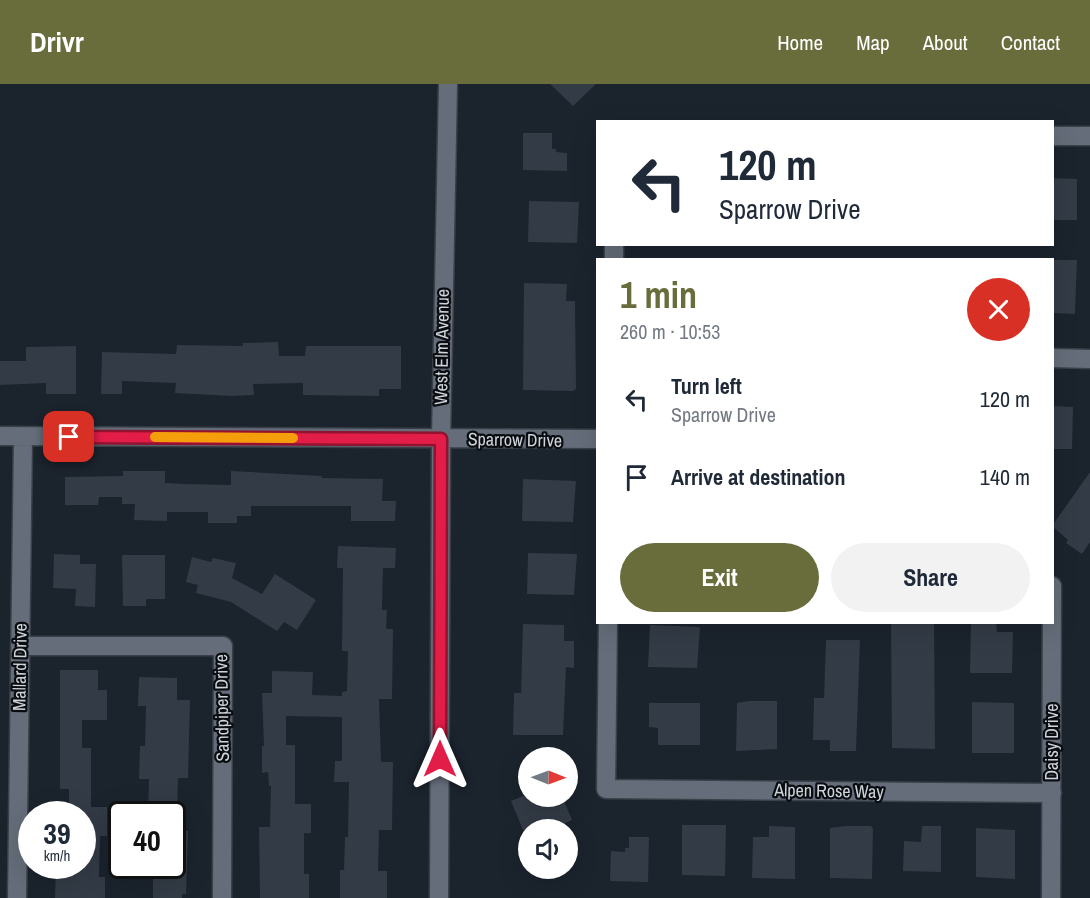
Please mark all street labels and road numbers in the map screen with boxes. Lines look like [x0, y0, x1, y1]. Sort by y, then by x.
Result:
street label: West Elm Avenue [428, 289, 455, 405]
street label: Sparrow Drive [468, 426, 562, 453]
street label: Mallard Drive [6, 623, 33, 711]
street label: Sandpiper Drive [208, 654, 235, 762]
street label: Daisy Drive [1039, 703, 1064, 781]
street label: Alpen Rose Way [773, 777, 885, 804]

